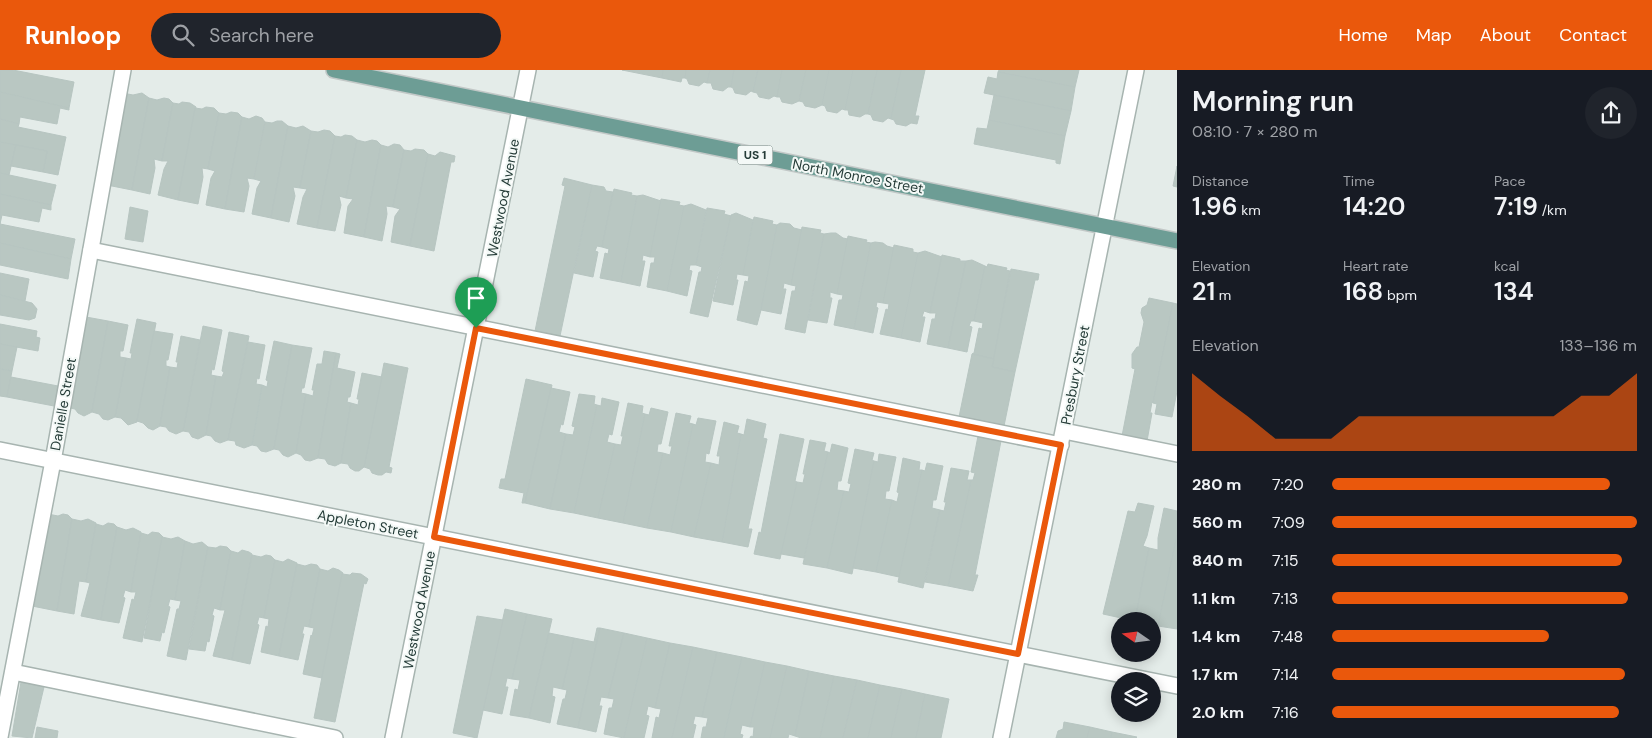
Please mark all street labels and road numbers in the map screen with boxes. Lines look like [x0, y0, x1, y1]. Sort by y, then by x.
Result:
street label: Westwood Avenue [483, 137, 523, 259]
road number: US 1 [738, 146, 772, 164]
street label: North Monroe Street [791, 154, 925, 198]
street label: Presbury Street [1057, 324, 1093, 426]
street label: Danielle Street [46, 356, 80, 452]
street label: Appleton Street [316, 505, 420, 543]
street label: Westwood Avenue [399, 549, 439, 671]

